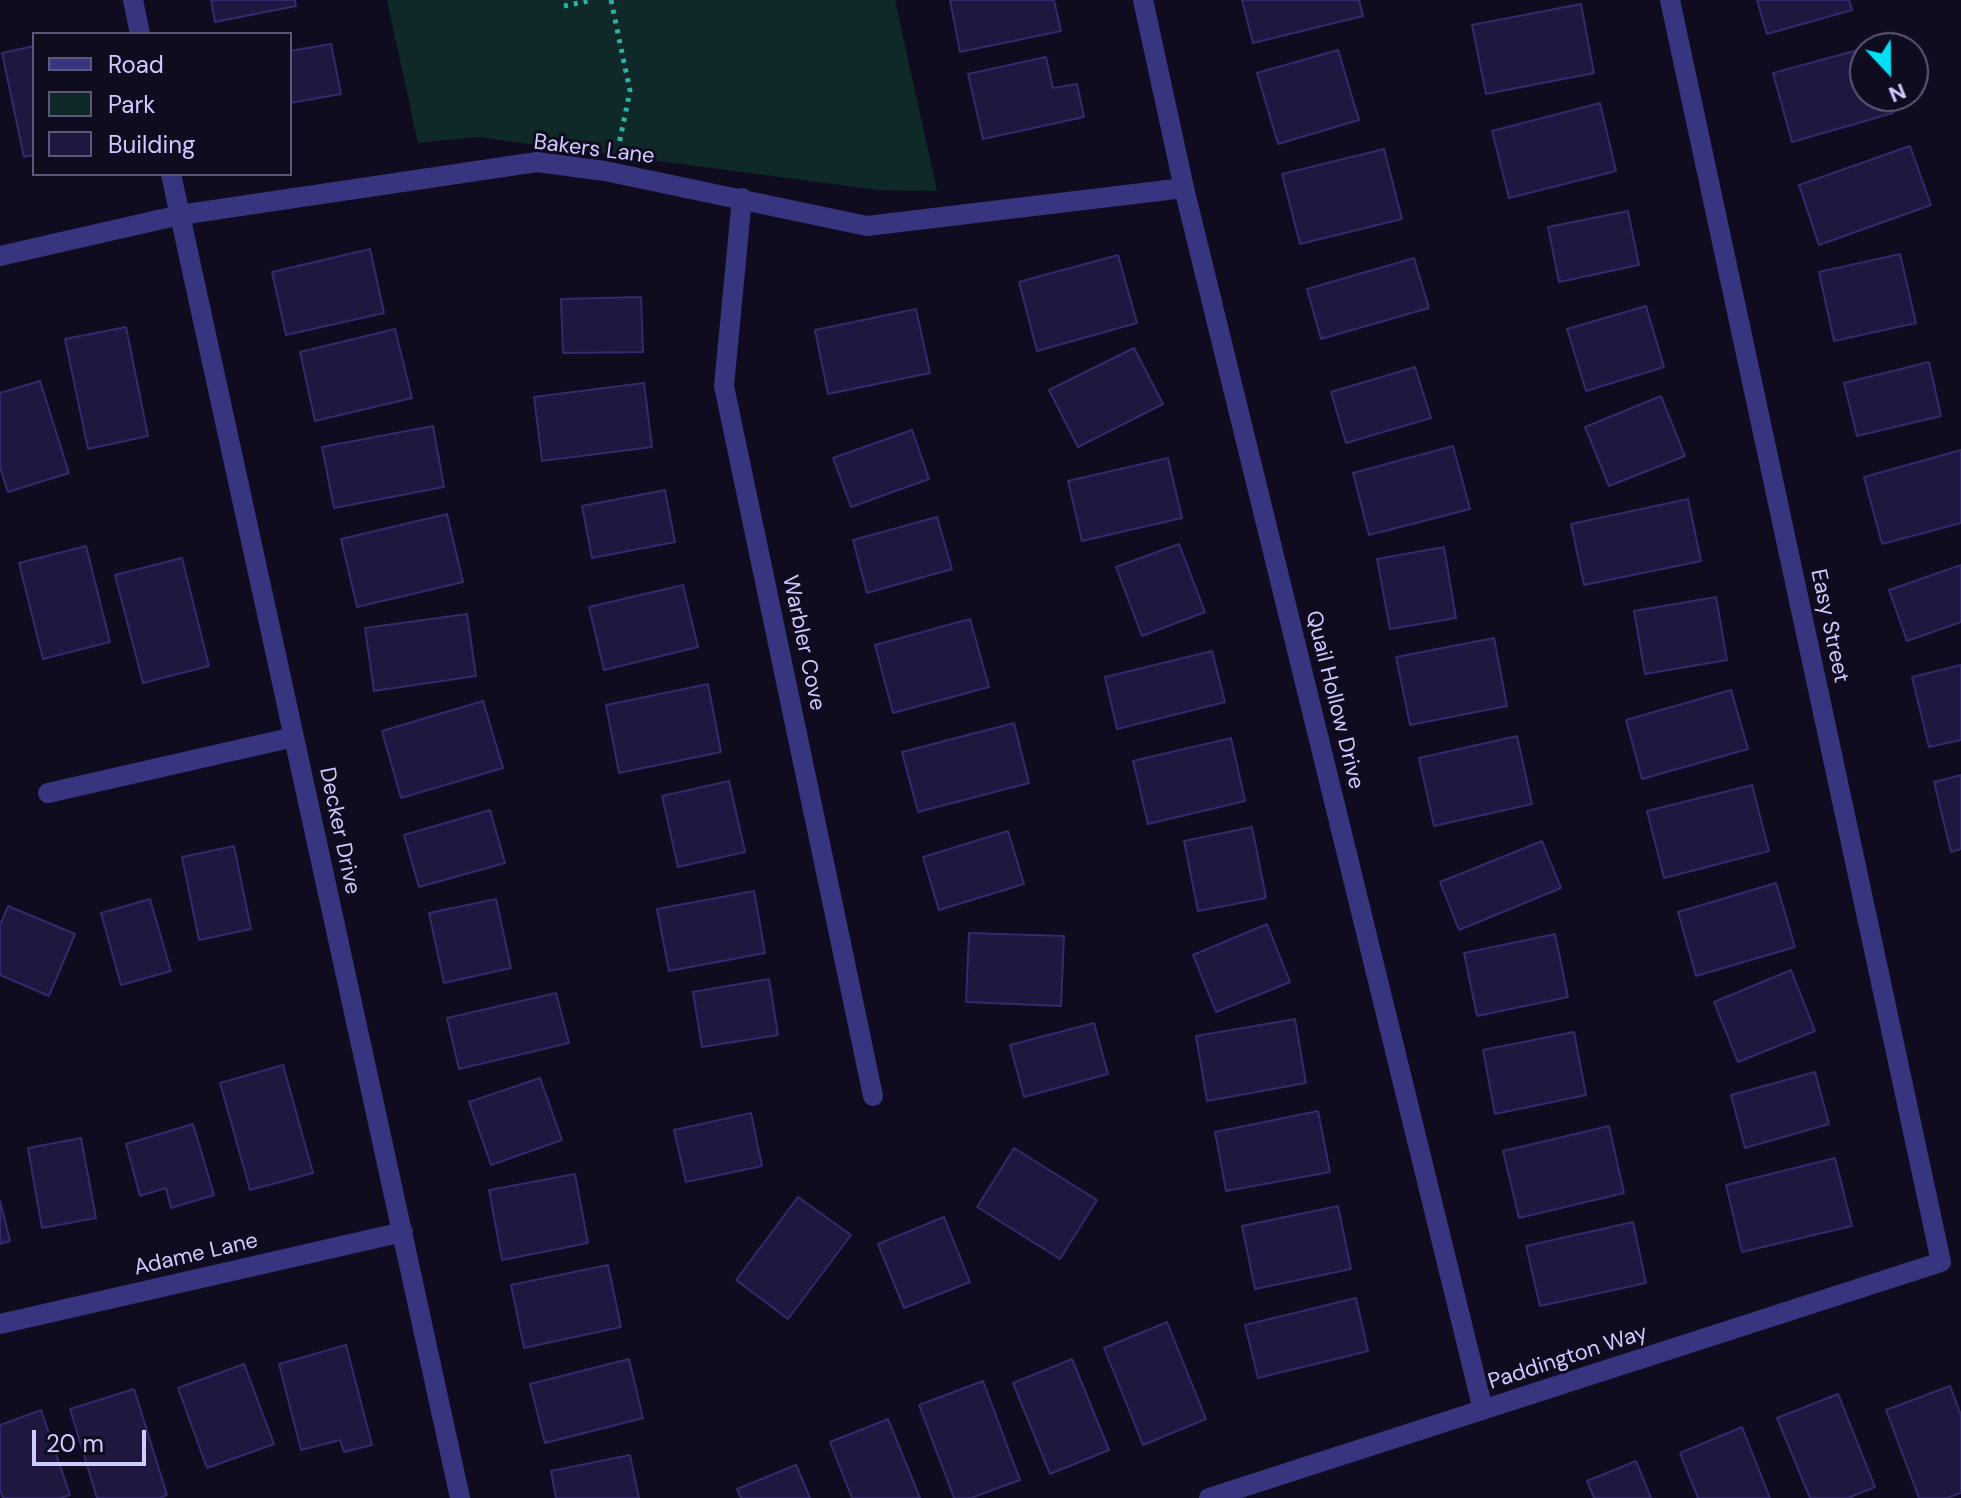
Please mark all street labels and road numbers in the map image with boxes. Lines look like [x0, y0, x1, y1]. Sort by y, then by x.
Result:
street label: Bakers Lane [532, 129, 656, 171]
street label: Easy Street [1804, 567, 1854, 685]
street label: Warbler Cove [776, 573, 830, 713]
street label: Quail Hollow Drive [1299, 608, 1369, 792]
street label: Decker Drive [313, 765, 365, 897]
street label: Adame Lane [131, 1228, 261, 1282]
street label: Paddington Way [1485, 1320, 1651, 1396]

